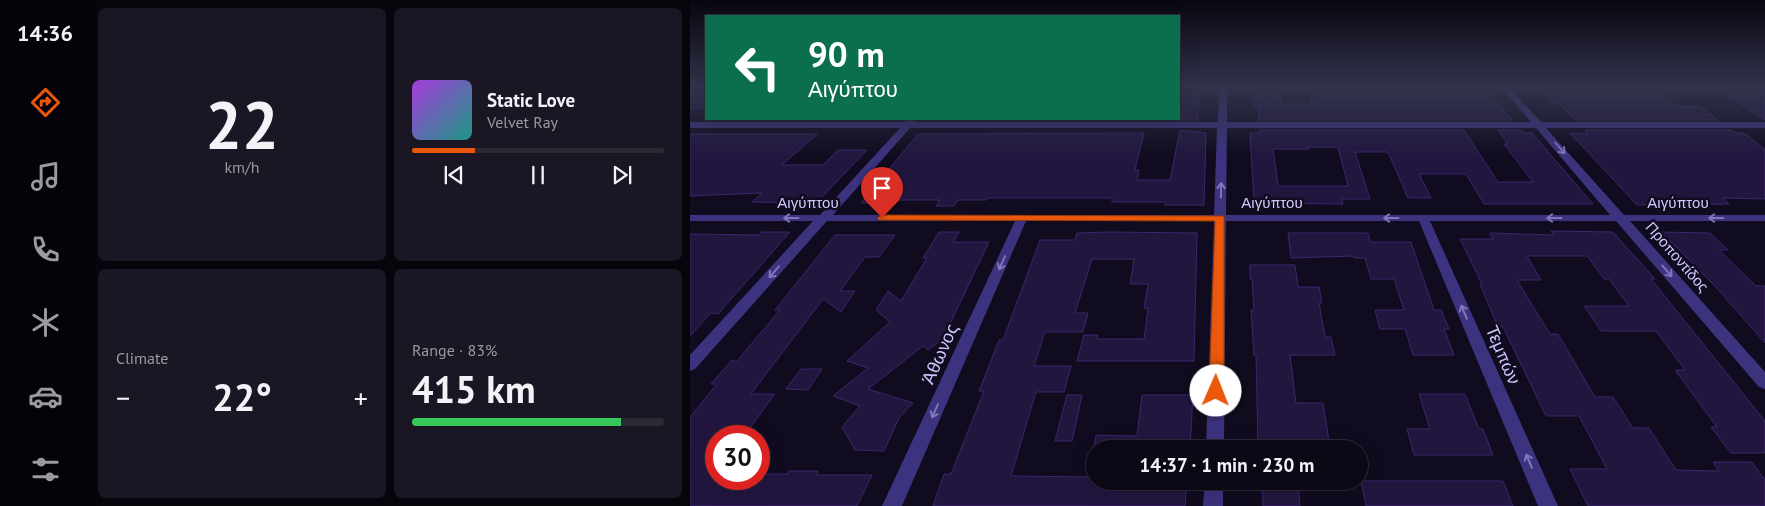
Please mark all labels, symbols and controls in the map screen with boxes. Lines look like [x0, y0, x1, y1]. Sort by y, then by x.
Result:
text: 14:36 [17, 19, 73, 47]
text: 90 m [808, 31, 885, 77]
icon: left [725, 35, 790, 100]
text: Αιγύπτου [808, 75, 898, 103]
text: 22 [205, 82, 279, 166]
icon: directions [28, 85, 63, 120]
text: Static Love [487, 88, 575, 112]
text: Velvet Ray [487, 112, 558, 132]
one-way arrow [1554, 142, 1566, 155]
text: km/h [224, 157, 260, 177]
icon: music [28, 159, 63, 194]
icon: previous [440, 161, 468, 189]
icon: pause [524, 161, 552, 189]
icon: next [608, 161, 636, 189]
pin [861, 167, 903, 218]
icon: arrive [868, 174, 896, 202]
one-way arrow [1216, 182, 1226, 198]
street label: Αιγύπτου [777, 193, 839, 212]
street label: Αιγύπτου [1241, 193, 1303, 212]
street label: Αιγύπτου [1647, 193, 1709, 212]
one-way arrow [784, 213, 800, 223]
one-way arrow [1384, 213, 1400, 223]
one-way arrow [1546, 213, 1562, 223]
one-way arrow [1709, 213, 1725, 223]
street label: Προποντίδος [1642, 218, 1713, 296]
icon: phone [28, 232, 63, 267]
one-way arrow [997, 255, 1006, 270]
one-way arrow [1662, 264, 1673, 277]
one-way arrow [768, 265, 780, 278]
icon: climate [28, 305, 63, 340]
one-way arrow [1459, 305, 1469, 320]
street label: Άθωνος [916, 320, 963, 388]
street label: Τεμπών [1481, 322, 1526, 388]
text: Range · 83% [412, 340, 497, 360]
text: Climate [116, 348, 168, 368]
text: 415 km [412, 364, 536, 413]
position arrow [1189, 364, 1241, 416]
text: 22° [212, 372, 272, 421]
icon: car [28, 379, 63, 414]
text: − [116, 379, 130, 416]
text: + [354, 379, 368, 416]
one-way arrow [930, 403, 940, 418]
speed limit sign: 30 [705, 425, 770, 490]
icon: filters [28, 452, 63, 487]
text: 14:37 · 1 min · 230 m [1140, 453, 1314, 477]
one-way arrow [1523, 454, 1533, 469]

